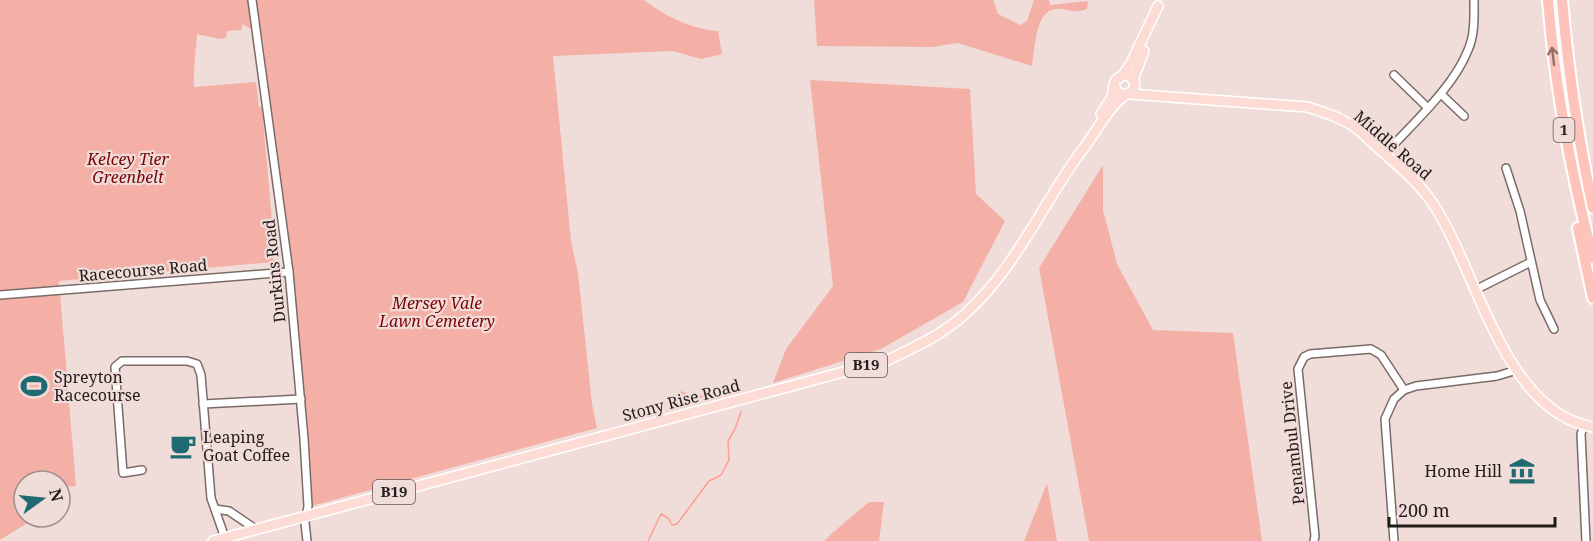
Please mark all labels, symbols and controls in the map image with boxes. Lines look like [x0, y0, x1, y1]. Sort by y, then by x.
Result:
one-way arrow [1547, 47, 1558, 67]
street label: Middle Road [1350, 105, 1437, 185]
road number: 1 [1554, 118, 1574, 142]
park label: Kelcey Tier Greenbelt [86, 148, 169, 188]
street label: Durkins Road [258, 218, 290, 324]
street label: Racecourse Road [78, 253, 209, 287]
park label: Mersey Vale Lawn Cemetery [378, 292, 495, 332]
road number: B19 [845, 353, 887, 377]
place label: Spreyton Racecourse [54, 366, 141, 406]
sports icon: Spreyton Racecourse [19, 371, 49, 401]
street label: Stony Rise Road [620, 374, 742, 426]
street label: Penambul Drive [1275, 380, 1309, 506]
place label: Leaping Goat Coffee [203, 426, 290, 466]
cafe icon: Leaping Goat Coffee [168, 431, 198, 461]
museum icon: Home Hill [1507, 456, 1537, 486]
place label: Home Hill [1425, 460, 1502, 482]
north arrow [12, 469, 72, 529]
road number: B19 [373, 480, 415, 504]
text: N [44, 486, 69, 504]
scale bar [1389, 490, 1556, 528]
text: 200 m [1398, 498, 1450, 522]

